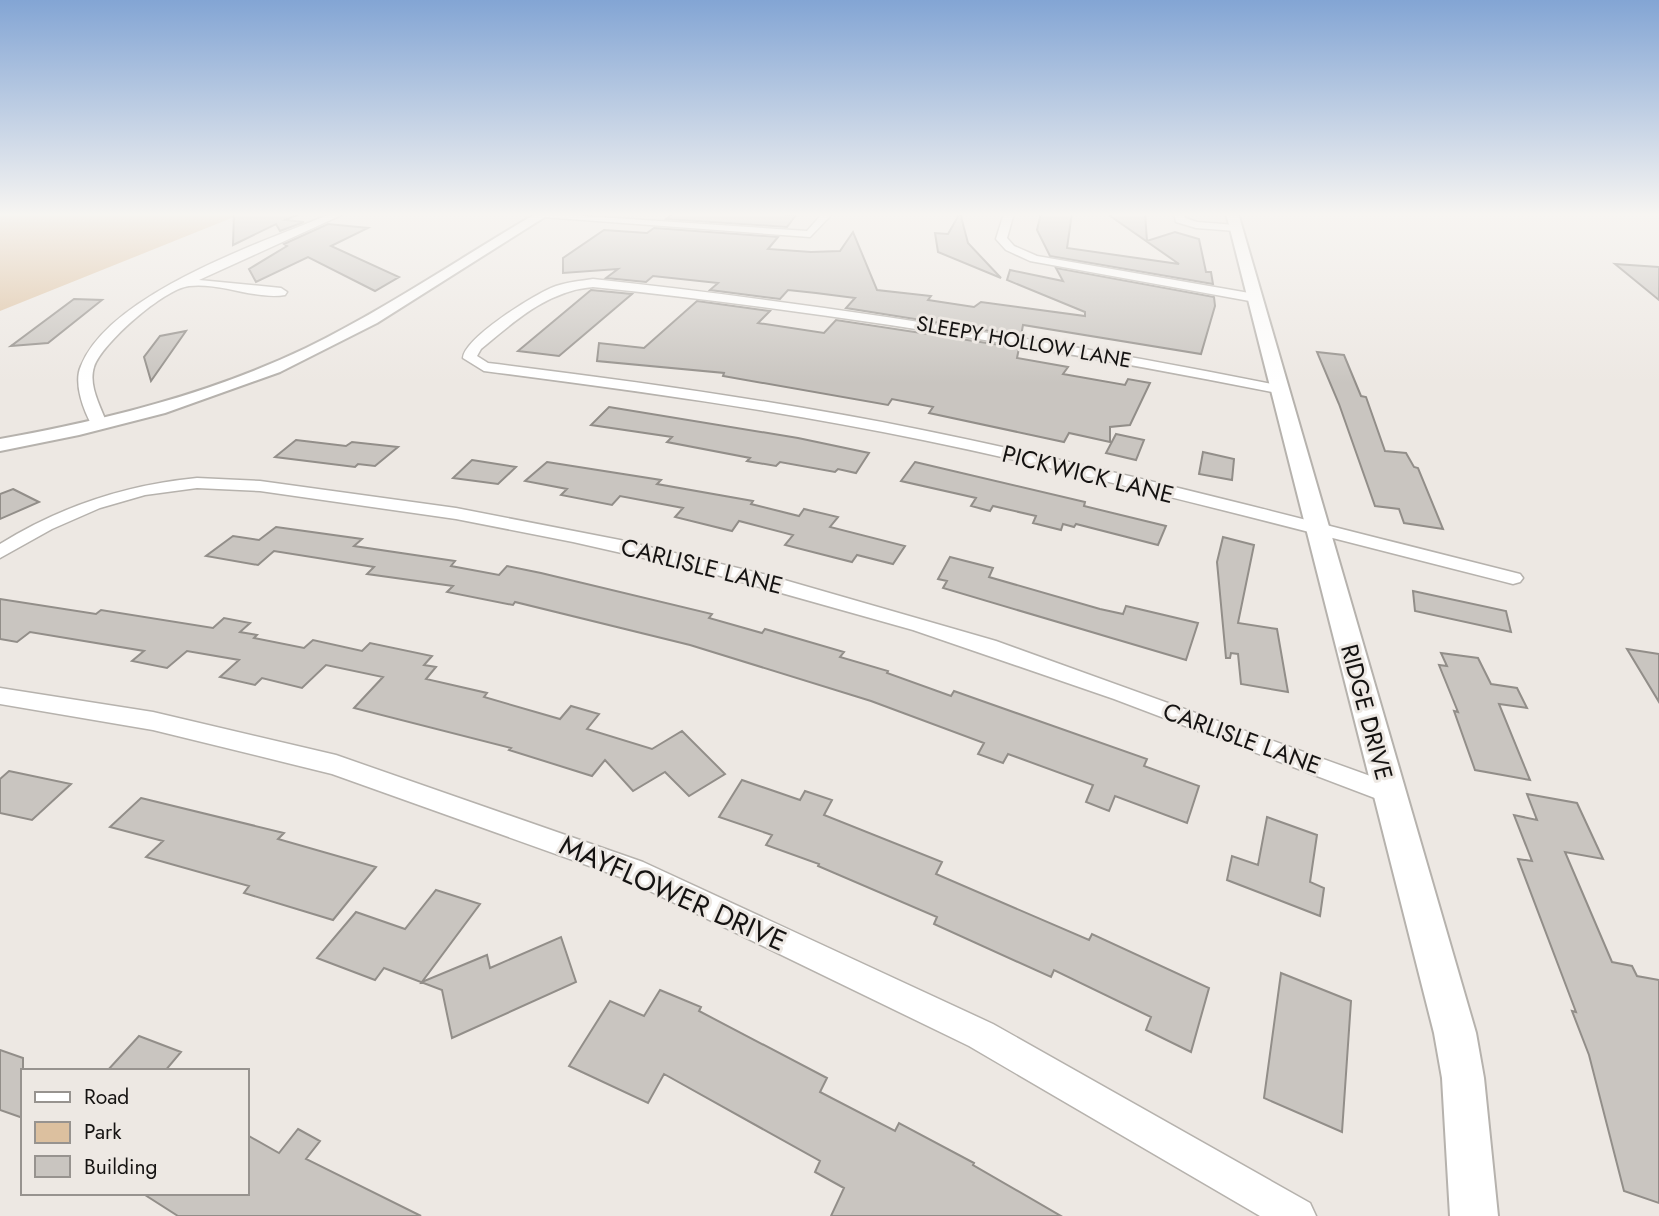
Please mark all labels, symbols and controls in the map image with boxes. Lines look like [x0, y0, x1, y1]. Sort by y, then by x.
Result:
street label: SLEEPY HOLLOW LANE [914, 308, 1134, 376]
street label: PICKWICK LANE [998, 436, 1178, 512]
street label: CARLISLE LANE [617, 529, 787, 603]
street label: RIDGE DRIVE [1332, 640, 1402, 784]
street label: CARLISLE LANE [1158, 693, 1326, 783]
street label: MAYFLOWER DRIVE [553, 825, 793, 961]
legend [21, 1069, 248, 1195]
text: Road [84, 1082, 129, 1112]
text: Park [84, 1117, 122, 1147]
text: Building [84, 1152, 157, 1182]

